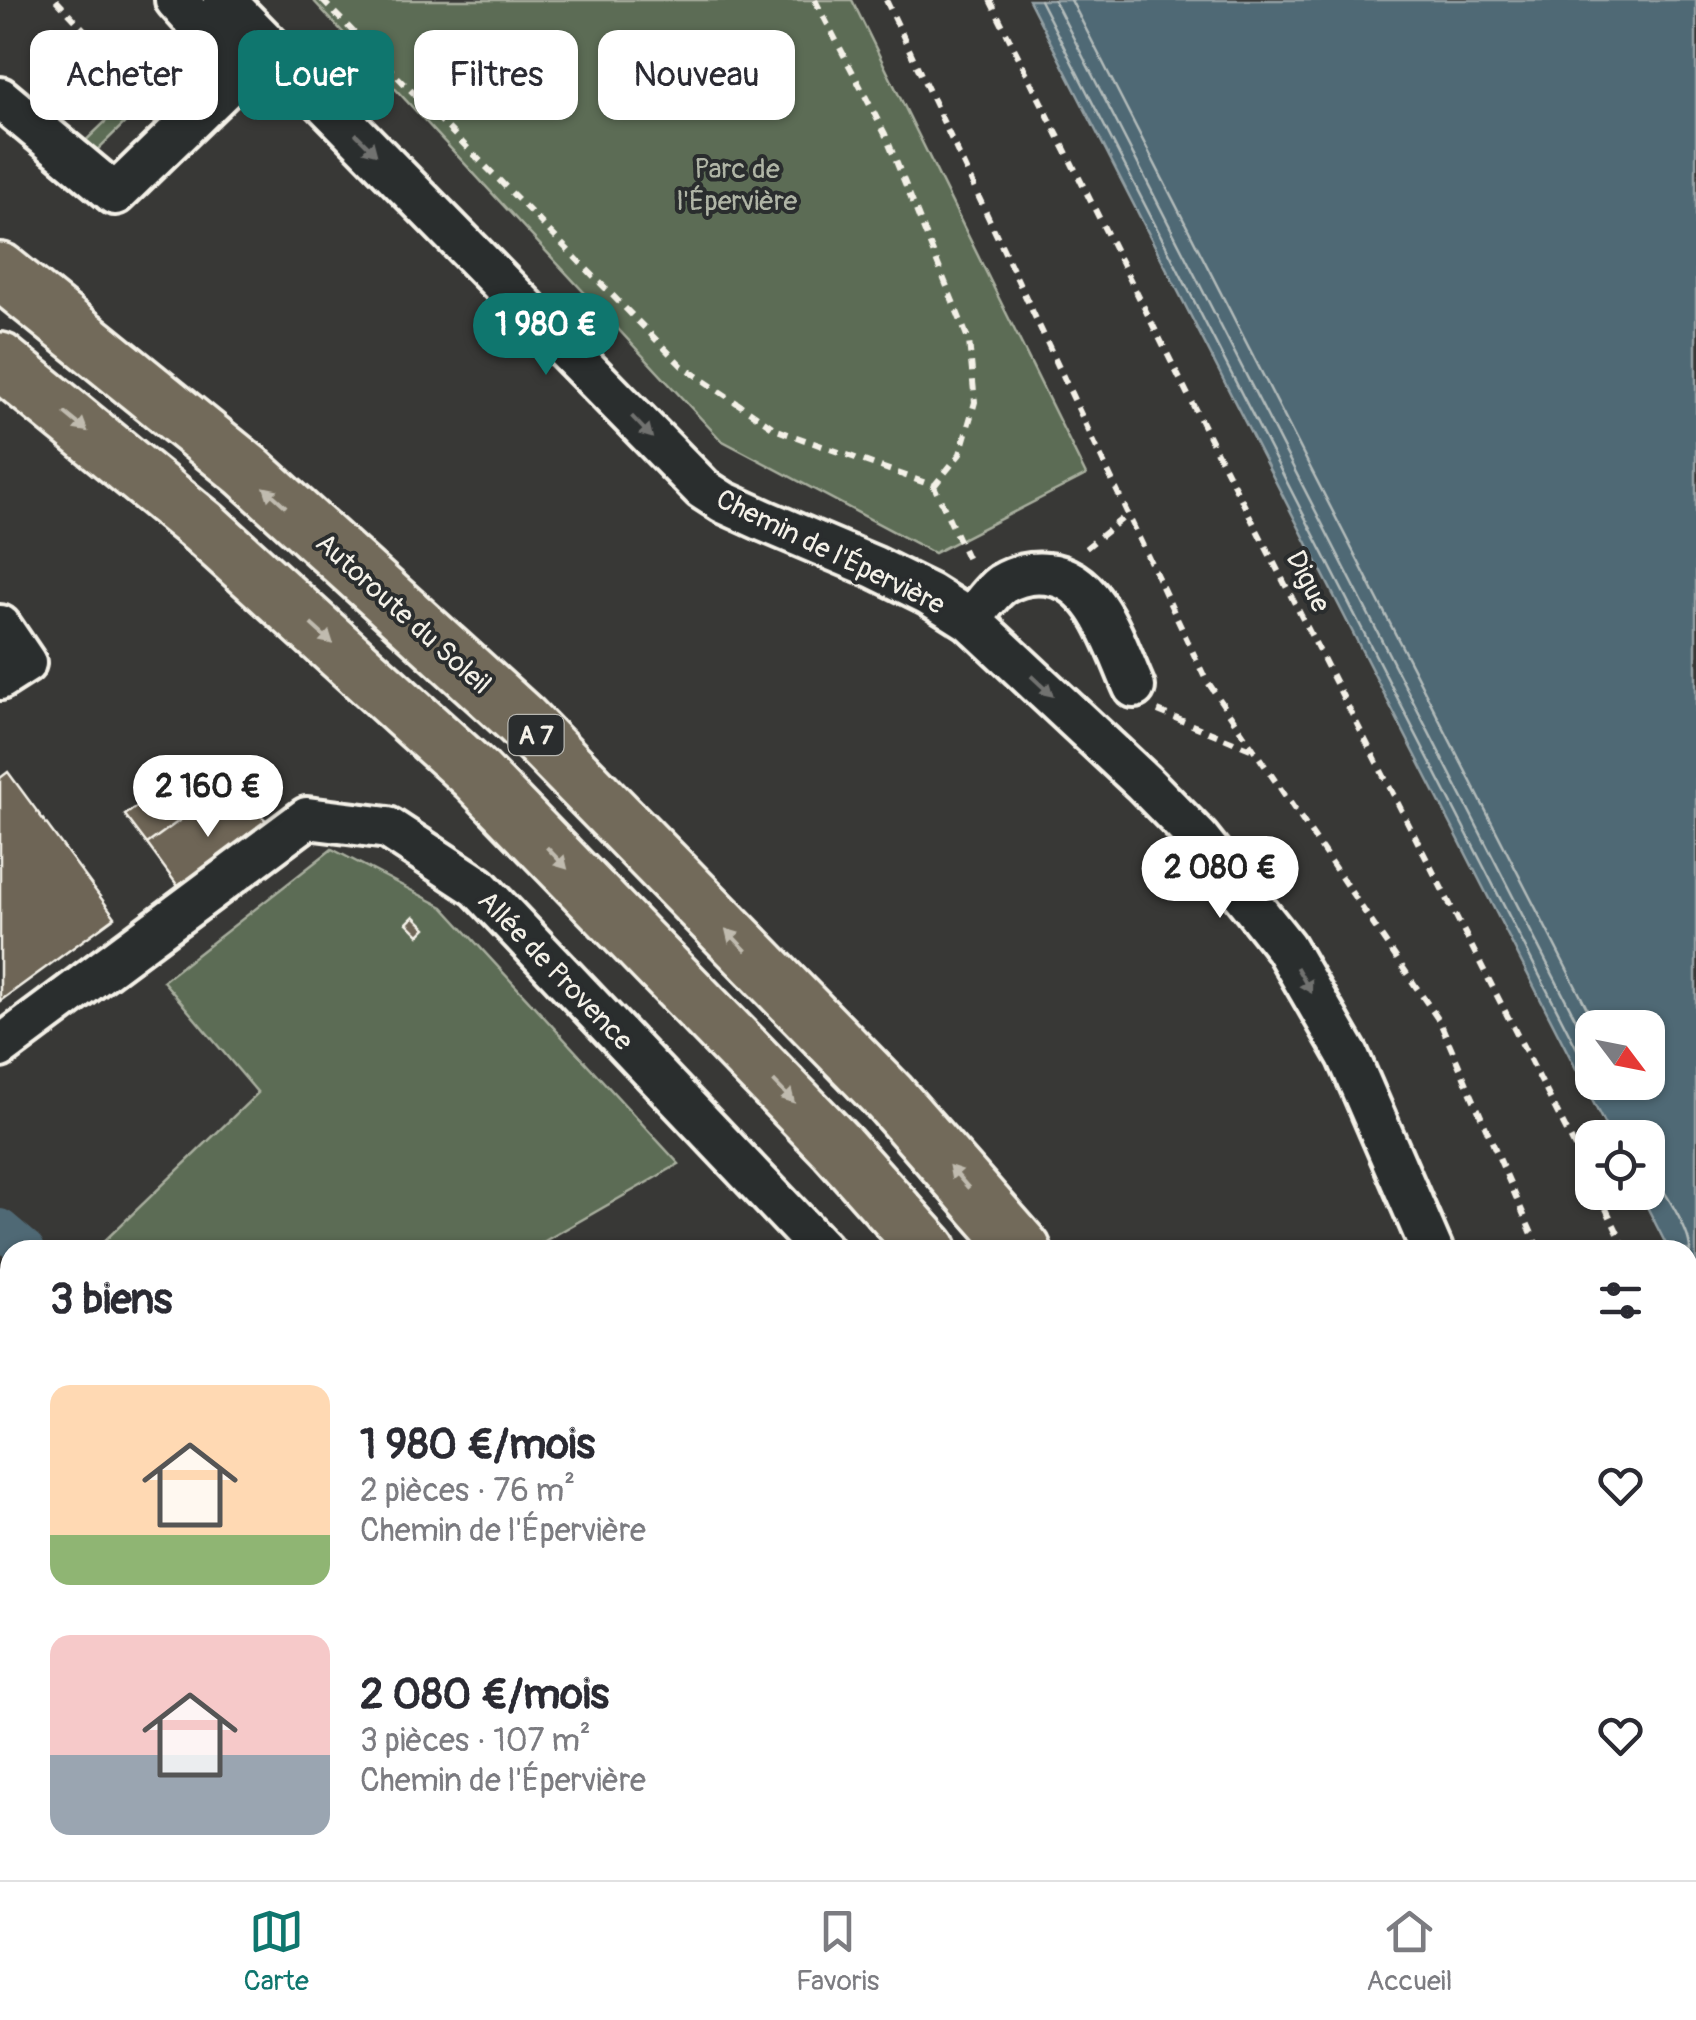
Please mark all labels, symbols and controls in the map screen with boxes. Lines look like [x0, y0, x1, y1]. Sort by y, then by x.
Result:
chip: Acheter [30, 30, 218, 120]
chip: Louer [238, 30, 394, 120]
chip: Filtres [414, 30, 578, 120]
chip: Nouveau [598, 30, 795, 120]
one-way arrow [354, 132, 377, 156]
park label: Parc de l'Épervière [677, 152, 798, 219]
pin: 1 980 € [454, 293, 638, 378]
text: 1 980 € [495, 305, 597, 345]
one-way arrow [63, 411, 88, 433]
one-way arrow [630, 414, 653, 438]
street label: Chemin de l'Épervière [710, 482, 951, 623]
one-way arrow [263, 486, 287, 509]
street label: Autoroute du Soleil [308, 526, 498, 702]
street label: Digue [1277, 545, 1338, 619]
one-way arrow [309, 623, 334, 645]
one-way arrow [1029, 674, 1053, 697]
road number: A 7 [508, 715, 564, 755]
pin: 2 160 € [116, 755, 300, 840]
text: 2 160 € [155, 767, 261, 807]
pin: 2 080 € [1128, 836, 1312, 921]
one-way arrow [545, 846, 568, 870]
text: 2 080 € [1164, 848, 1276, 888]
street label: Allée de Provence [470, 884, 640, 1059]
one-way arrow [725, 929, 748, 953]
one-way arrow [1295, 965, 1312, 994]
north arrow [1575, 1010, 1665, 1100]
map controls [1575, 1010, 1665, 1210]
one-way arrow [771, 1079, 795, 1103]
button: locate [1575, 1120, 1665, 1210]
one-way arrow [948, 1165, 971, 1189]
icon: filters [1593, 1273, 1648, 1328]
text: 3 biens [50, 1274, 172, 1326]
text: 1 980 €/mois [360, 1419, 595, 1471]
icon: home [130, 1425, 250, 1545]
icon: heart [1593, 1458, 1648, 1513]
text: 2 pièces · 76 m² [360, 1471, 575, 1511]
text: Chemin de l'Épervière [360, 1511, 646, 1551]
text: 2 080 €/mois [360, 1669, 609, 1721]
icon: home [130, 1675, 250, 1795]
icon: heart [1593, 1708, 1648, 1763]
text: 3 pièces · 107 m² [360, 1721, 591, 1761]
text: Chemin de l'Épervière [360, 1761, 646, 1801]
tab: Carte [244, 1904, 309, 1999]
tab: Favoris [796, 1904, 879, 1999]
tab: Accueil [1366, 1904, 1452, 1999]

